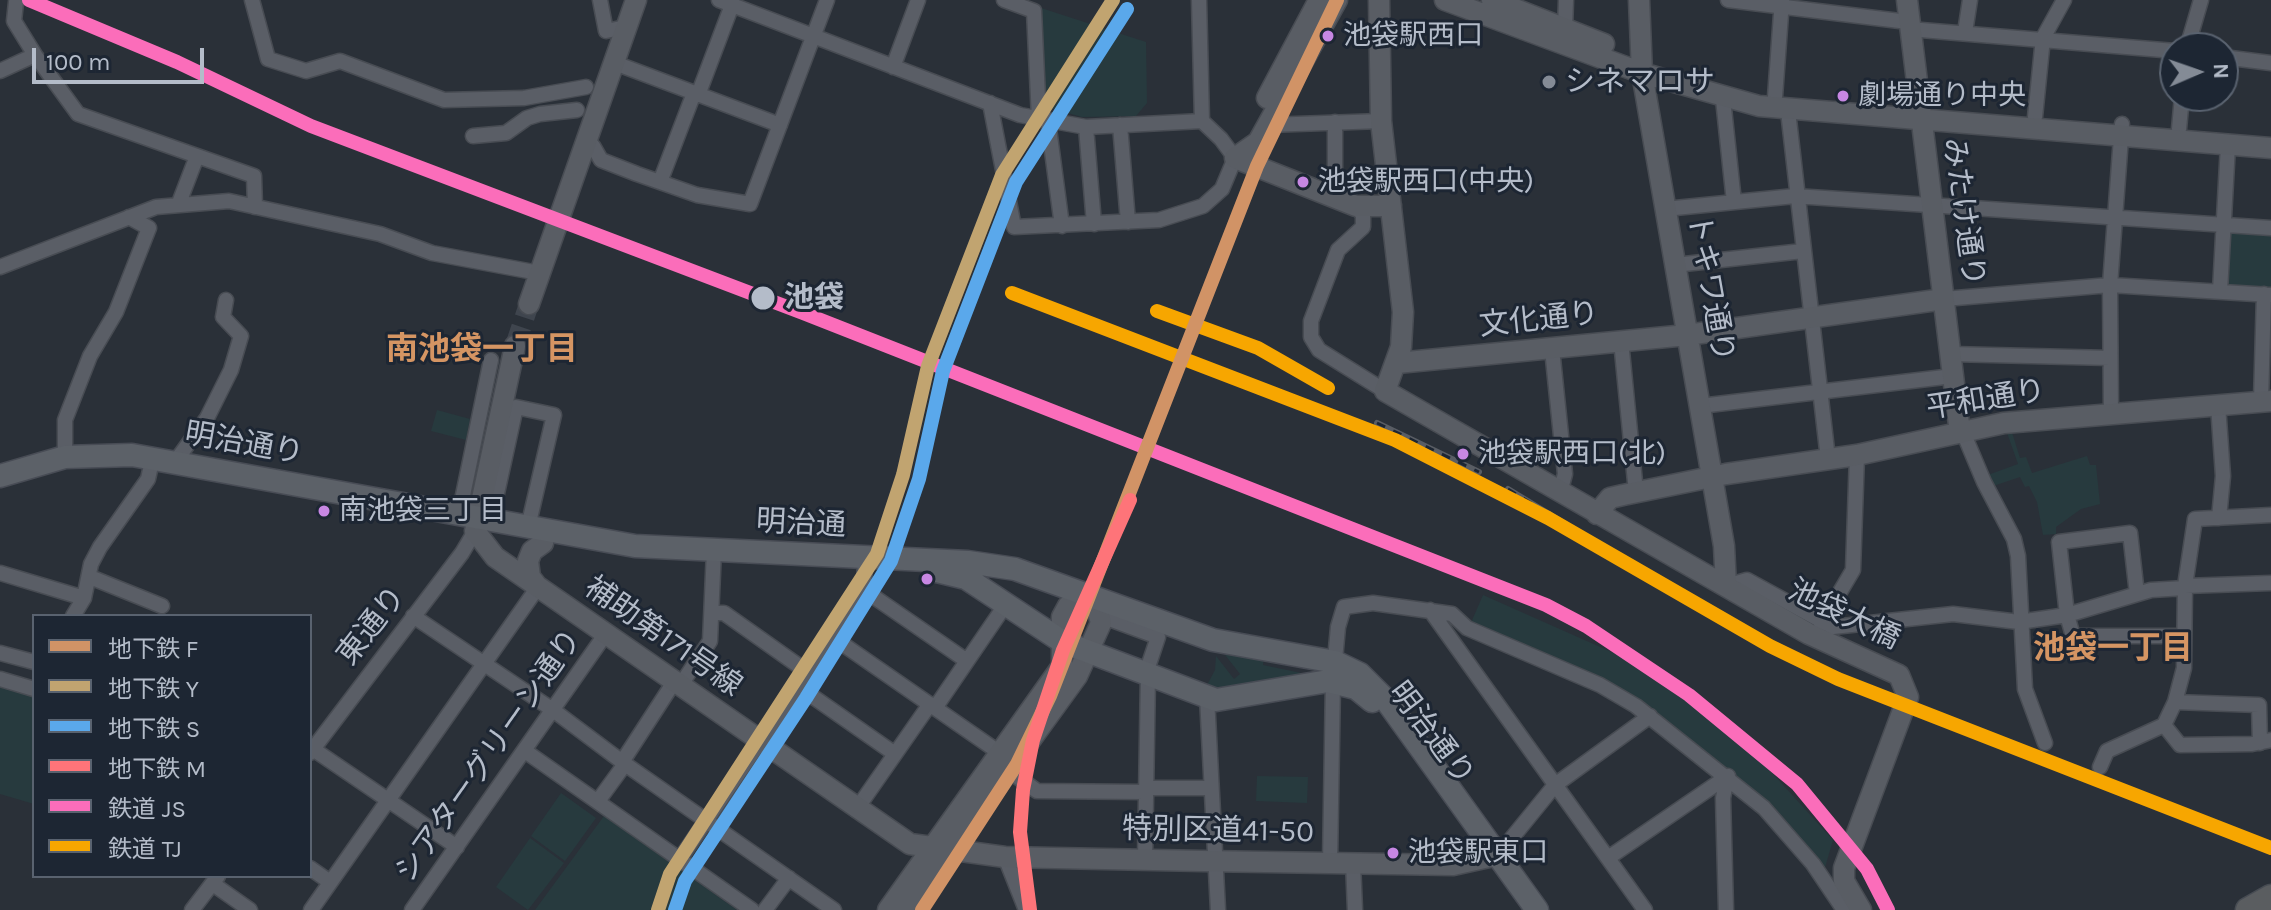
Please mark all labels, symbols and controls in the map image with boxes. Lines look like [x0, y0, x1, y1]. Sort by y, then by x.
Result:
place label: 池袋駅西口 [1343, 19, 1483, 53]
marker: 池袋駅西口 [1320, 28, 1336, 44]
scale bar [36, 32, 208, 82]
north arrow [2159, 32, 2239, 112]
text: 100 m [46, 48, 111, 76]
text: N [2208, 63, 2234, 80]
place label: シネマロサ [1565, 64, 1715, 100]
marker: シネマロサ [1540, 73, 1558, 91]
place label: 劇場通り中央 [1858, 79, 2026, 113]
marker: 劇場通り中央 [1835, 88, 1851, 104]
street label: みたけ通り [1935, 135, 1991, 289]
place label: 池袋駅西口(中央) [1318, 165, 1534, 199]
marker: 池袋駅西口(中央) [1295, 174, 1311, 190]
street label: トキワ通り [1679, 211, 1741, 365]
place label: 池袋 [784, 280, 844, 316]
marker: 池袋 [749, 284, 777, 312]
street label: 文化通り [1477, 296, 1601, 344]
district label: 南池袋一丁目 [386, 331, 578, 369]
street label: 平和通り [1924, 373, 2048, 427]
street label: 明治通り [182, 416, 306, 472]
place label: 池袋駅西口(北) [1478, 437, 1666, 471]
marker: 池袋駅西口(北) [1455, 446, 1471, 462]
place label: 南池袋三丁目 [339, 494, 507, 528]
marker: 南池袋三丁目 [316, 503, 332, 519]
street label: 明治通 [755, 504, 847, 544]
street label: 補助第171号線 [577, 570, 749, 704]
unlabelled marker [919, 571, 935, 587]
street label: 池袋大橋 [1782, 573, 1906, 657]
street label: 東通り [330, 579, 414, 673]
legend [32, 614, 312, 878]
street label: シアターグリーン通り [388, 623, 590, 889]
district label: 池袋一丁目 [2033, 630, 2193, 668]
text: 地下鉄 F [108, 635, 198, 663]
text: 地下鉄 Y [108, 675, 199, 703]
street label: 明治通り [1381, 675, 1481, 793]
text: 地下鉄 S [108, 715, 200, 743]
text: 地下鉄 M [108, 755, 206, 783]
text: 鉄道 JS [108, 795, 186, 823]
street label: 特別区道41-50 [1122, 811, 1314, 851]
text: 鉄道 TJ [108, 835, 182, 863]
place label: 池袋駅東口 [1408, 836, 1548, 870]
marker: 池袋駅東口 [1385, 845, 1401, 861]

